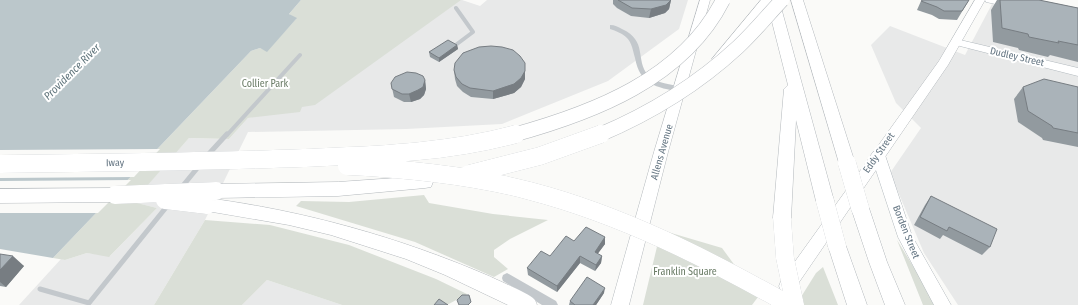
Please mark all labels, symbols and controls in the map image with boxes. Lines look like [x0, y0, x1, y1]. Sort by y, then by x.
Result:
water label: Providence River [41, 40, 104, 103]
street label: Dudley Street [989, 45, 1046, 69]
park label: Collier Park [242, 78, 289, 90]
street label: Allens Avenue [648, 123, 676, 181]
street label: Eddy Street [861, 130, 898, 176]
street label: Iway [106, 157, 125, 169]
street label: Borden Street [890, 204, 922, 261]
park label: Franklin Square [653, 266, 717, 278]

